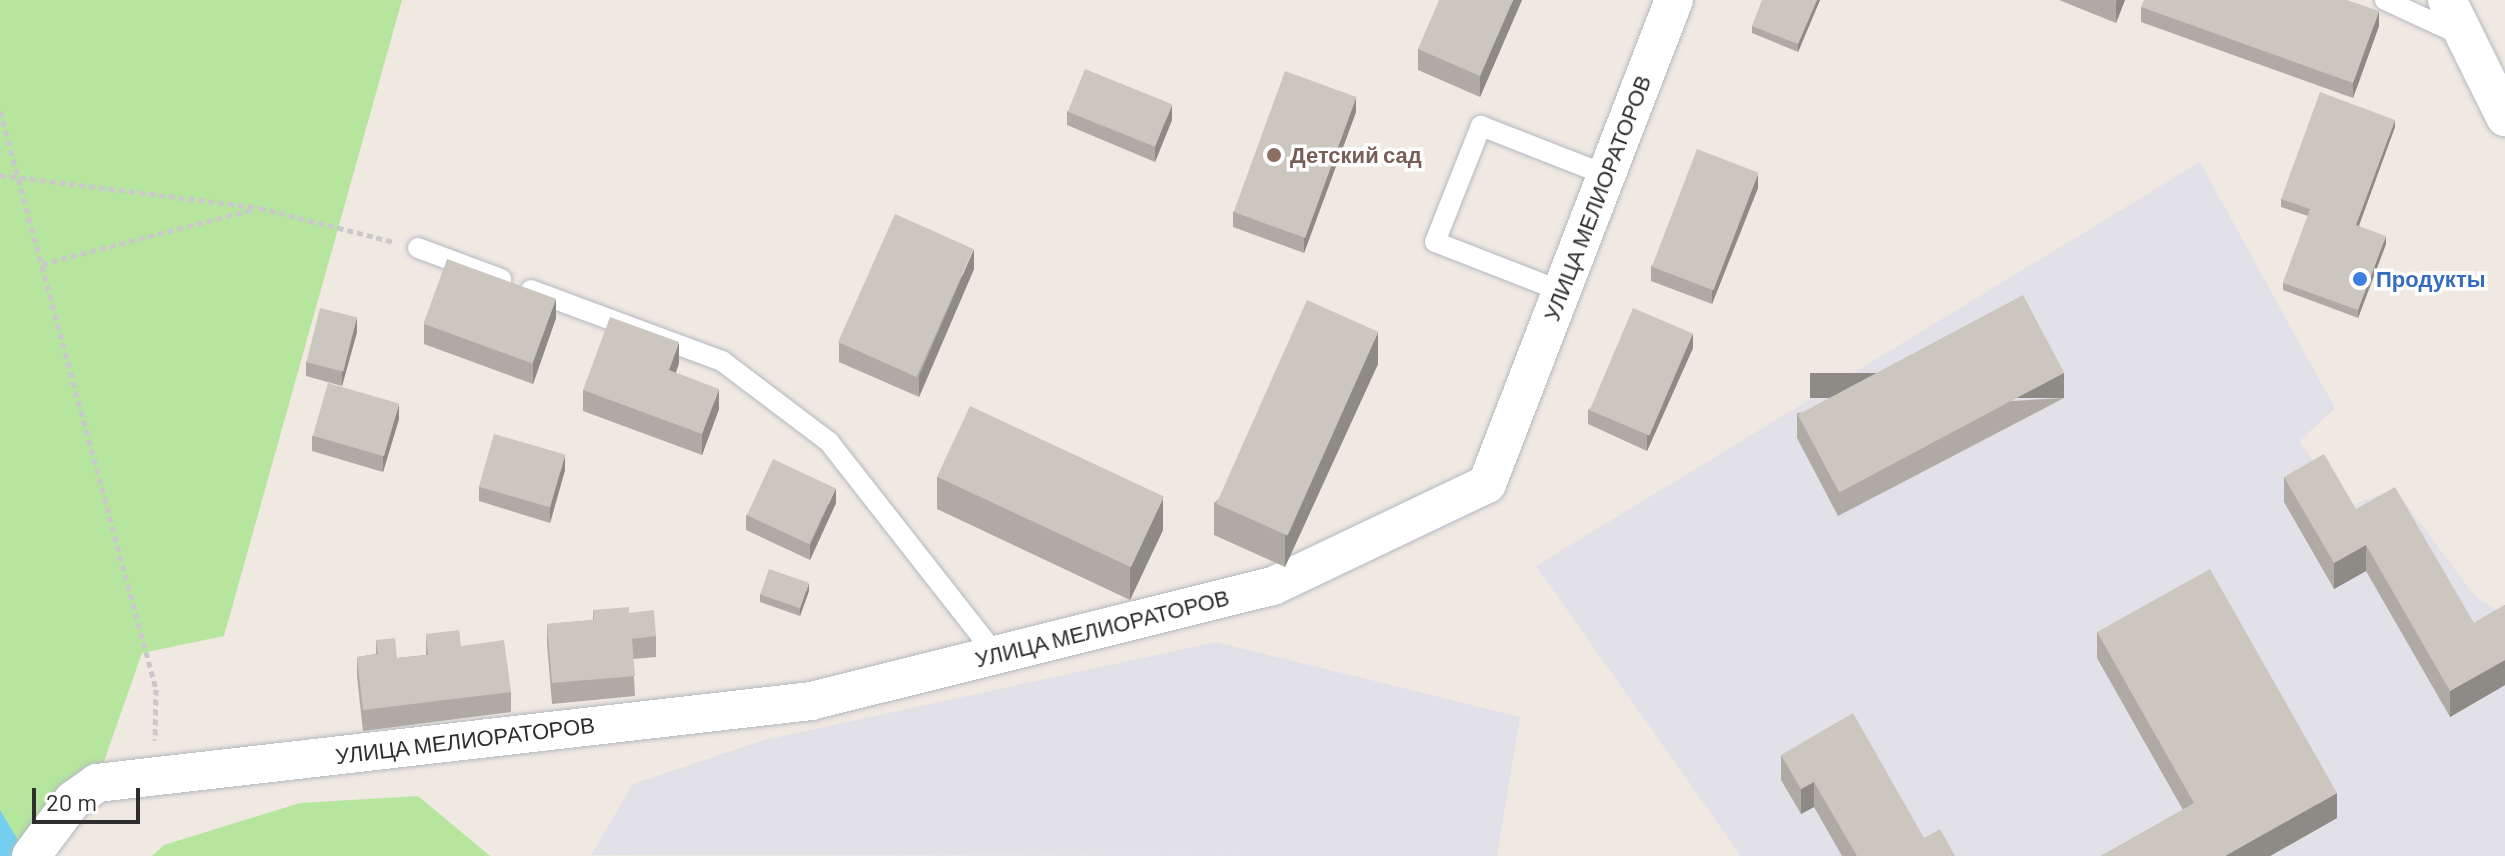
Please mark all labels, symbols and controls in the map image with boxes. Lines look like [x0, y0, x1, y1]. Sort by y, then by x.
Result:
street label: УЛИЦА МЕЛИОРАТОРОВ [1538, 71, 1656, 325]
place label: Детский сад [1290, 142, 1422, 168]
marker: Детский сад [1265, 146, 1283, 164]
place label: Продукты [2376, 266, 2485, 292]
marker: Продукты [2351, 270, 2369, 288]
street label: УЛИЦА МЕЛИОРАТОРОВ [972, 584, 1232, 672]
street label: УЛИЦА МЕЛИОРАТОРОВ [334, 711, 596, 769]
scale bar [36, 772, 144, 822]
text: 20 m [46, 787, 97, 816]

